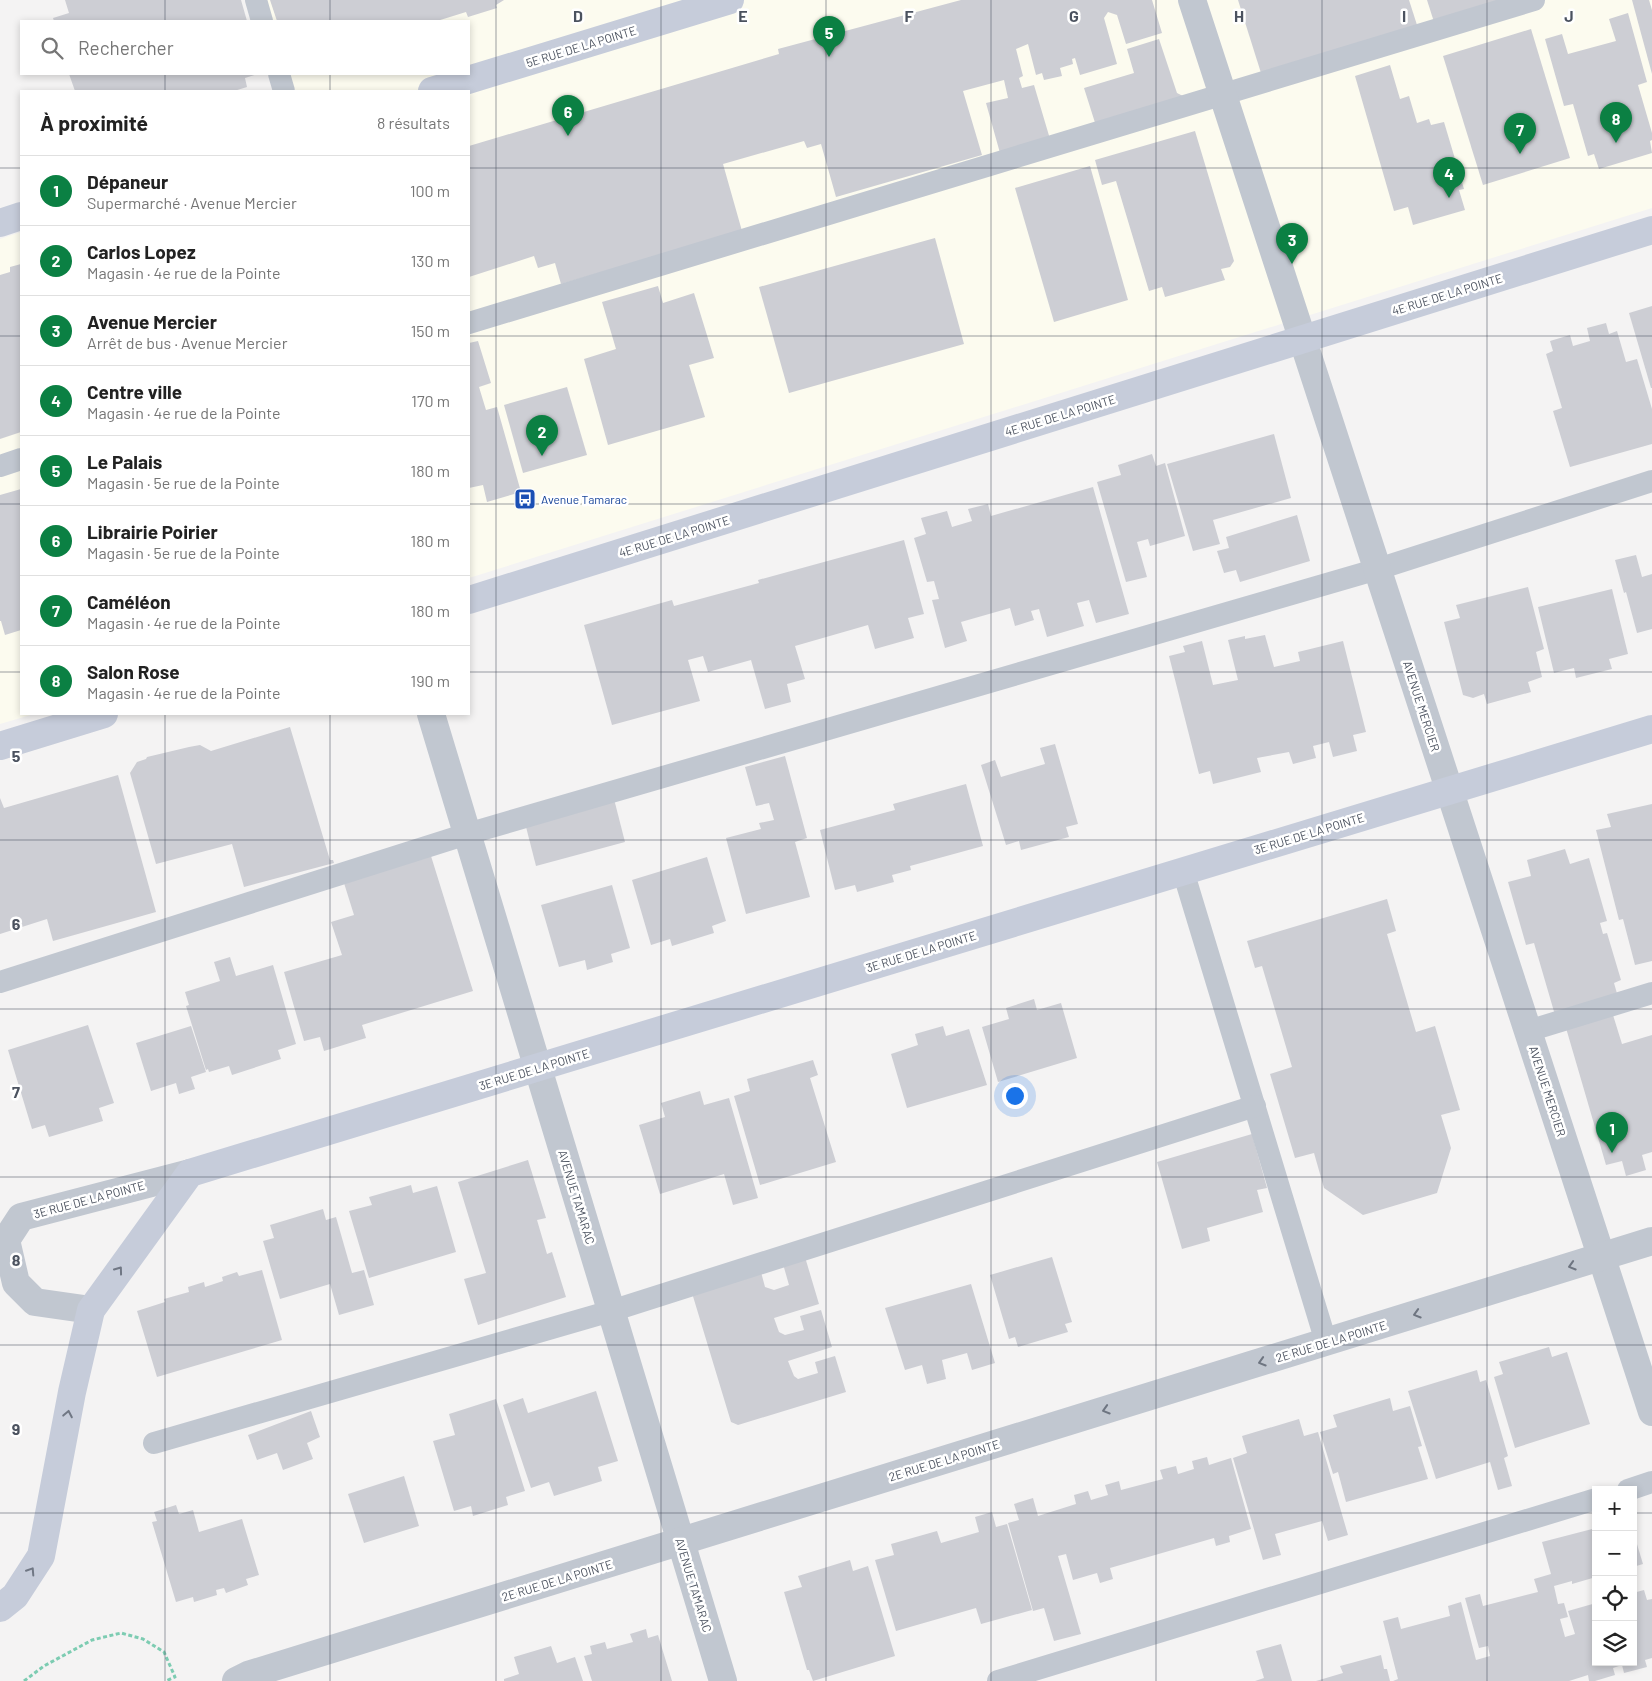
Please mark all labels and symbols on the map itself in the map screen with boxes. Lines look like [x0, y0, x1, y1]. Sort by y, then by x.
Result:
text: D [573, 6, 583, 25]
text: E [738, 6, 748, 25]
text: F [905, 6, 914, 25]
text: G [1069, 6, 1079, 25]
text: H [1234, 6, 1244, 25]
text: I [1402, 6, 1406, 25]
text: J [1564, 6, 1574, 25]
pin: 5 [813, 16, 845, 57]
street label: 5E RUE DE LA POINTE [524, 23, 638, 69]
pin: 6 [552, 95, 584, 136]
pin: 8 [1600, 102, 1632, 143]
pin: 7 [1504, 113, 1536, 154]
pin: 4 [1433, 157, 1465, 198]
pin: 3 [1276, 223, 1308, 264]
street label: 4E RUE DE LA POINTE [1390, 270, 1504, 318]
street label: 4E RUE DE LA POINTE [1003, 391, 1117, 439]
pin: 2 [526, 415, 558, 456]
bus stop icon: Avenue Tamarac [513, 487, 537, 511]
place label: Avenue Tamarac [541, 492, 627, 506]
street label: 4E RUE DE LA POINTE [617, 512, 731, 560]
street label: AVENUE MERCIER [1401, 659, 1443, 753]
text: 5 [12, 746, 21, 765]
street label: 3E RUE DE LA POINTE [1252, 810, 1366, 856]
text: 6 [12, 914, 21, 933]
street label: 3E RUE DE LA POINTE [864, 928, 978, 974]
street label: AVENUE MERCIER [1527, 1044, 1569, 1138]
street label: 3E RUE DE LA POINTE [477, 1046, 591, 1092]
text: 7 [12, 1082, 20, 1101]
your location [1002, 1083, 1028, 1109]
pin: 1 [1596, 1112, 1628, 1153]
street label: AVENUE TAMARAC [556, 1148, 598, 1246]
street label: 3E RUE DE LA POINTE [32, 1177, 146, 1221]
text: 8 [12, 1250, 21, 1269]
one-way arrow [1568, 1260, 1577, 1270]
one-way arrow [114, 1267, 122, 1276]
one-way arrow [1413, 1308, 1421, 1318]
street label: 2E RUE DE LA POINTE [1274, 1318, 1388, 1364]
one-way arrow [1258, 1356, 1266, 1366]
one-way arrow [1103, 1404, 1111, 1414]
one-way arrow [62, 1410, 73, 1419]
text: 9 [12, 1419, 20, 1438]
street label: 2E RUE DE LA POINTE [887, 1437, 1001, 1483]
street label: AVENUE TAMARAC [673, 1536, 715, 1634]
street label: 2E RUE DE LA POINTE [500, 1557, 614, 1603]
one-way arrow [25, 1568, 34, 1577]

